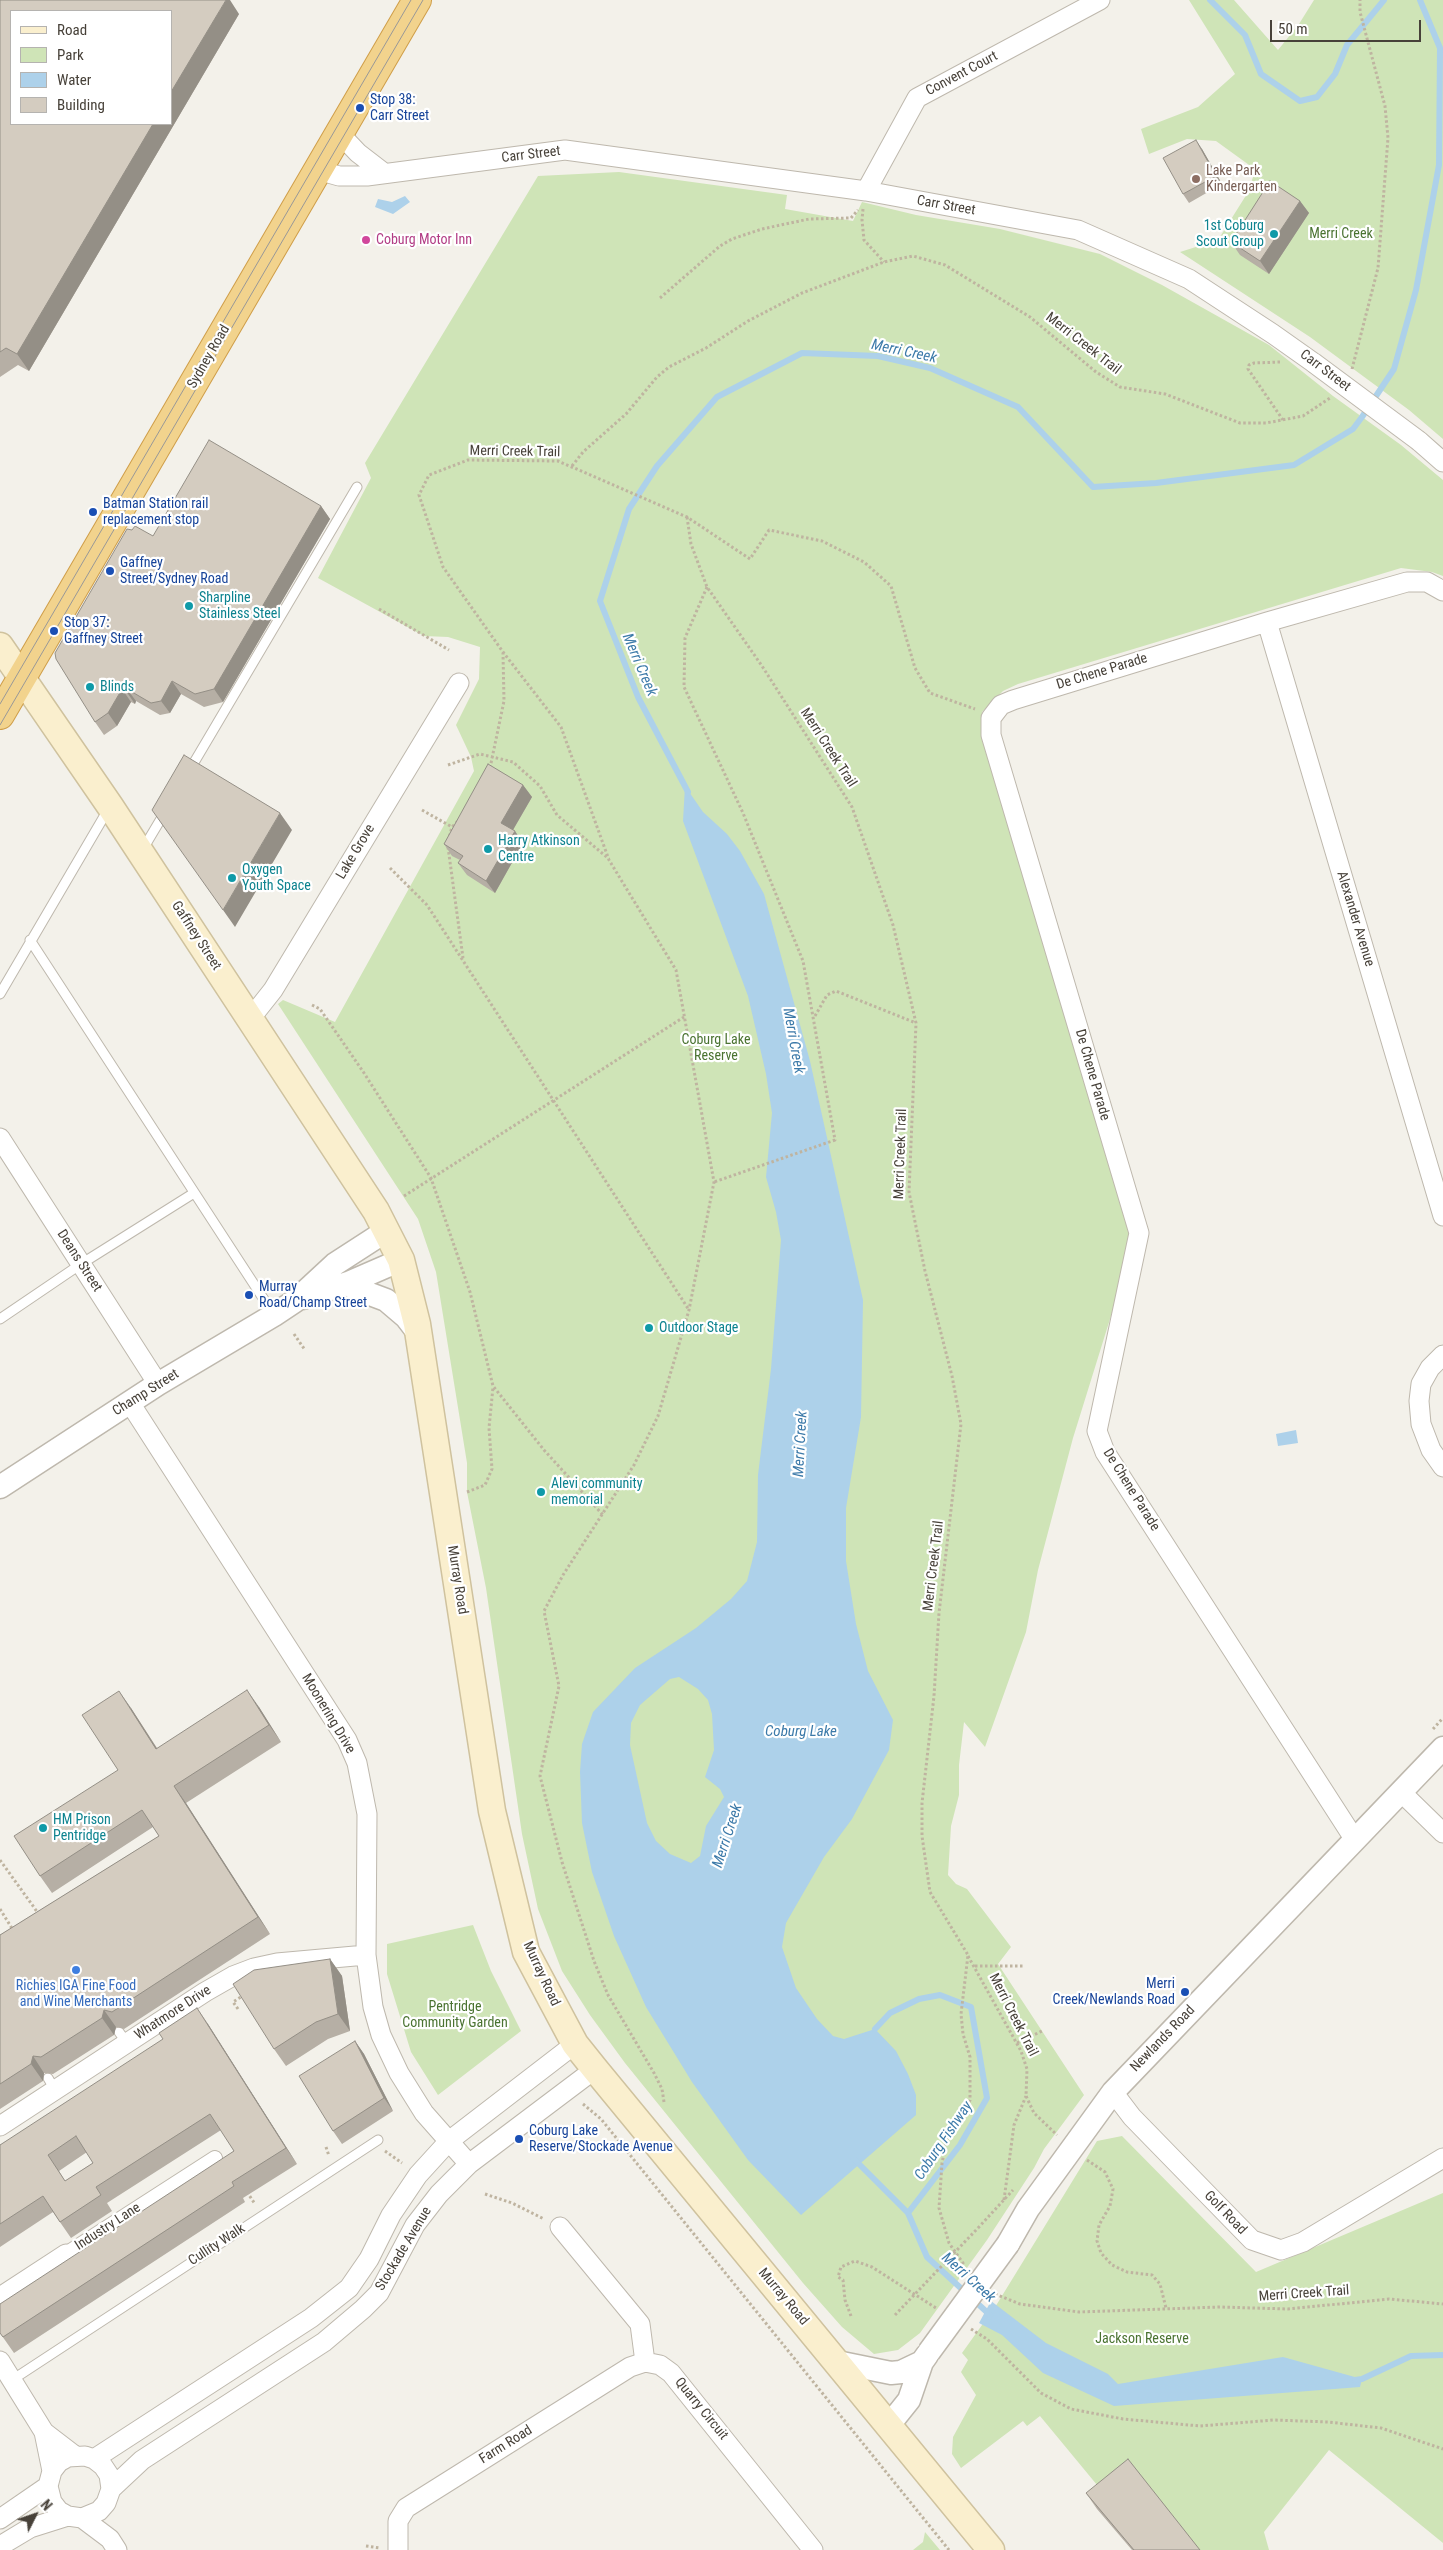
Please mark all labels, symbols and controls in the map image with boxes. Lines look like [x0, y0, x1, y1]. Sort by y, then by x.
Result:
legend [10, 10, 172, 125]
scale bar [1273, 10, 1424, 42]
text: 50 m [1278, 20, 1308, 38]
text: Road [57, 21, 87, 39]
text: Park [57, 46, 84, 64]
street label: Convent Court [923, 48, 1001, 100]
text: Water [57, 71, 91, 89]
place label: Stop 38: Carr Street [370, 92, 429, 124]
text: Building [57, 96, 105, 114]
marker: Stop 38: Carr Street [354, 102, 366, 114]
street label: Carr Street [501, 143, 561, 167]
place label: Lake Park Kindergarten [1206, 163, 1277, 196]
marker: Lake Park Kindergarten [1190, 173, 1202, 185]
street label: Carr Street [915, 193, 977, 219]
place label: 1st Coburg Scout Group [1196, 218, 1264, 250]
park label: Merri Creek [1309, 226, 1373, 242]
marker: 1st Coburg Scout Group [1268, 228, 1280, 240]
place label: Coburg Motor Inn [376, 232, 472, 248]
marker: Coburg Motor Inn [360, 234, 372, 246]
street label: Merri Creek Trail [1042, 309, 1124, 379]
street label: Sydney Road [184, 322, 234, 392]
water label: Merri Creek [870, 336, 938, 368]
street label: Carr Street [1296, 346, 1354, 396]
street label: Merri Creek Trail [470, 443, 560, 461]
place label: Batman Station rail replacement stop [103, 496, 208, 528]
marker: Batman Station rail replacement stop [87, 506, 99, 518]
place label: Gaffney Street/Sydney Road [120, 555, 228, 588]
marker: Gaffney Street/Sydney Road [104, 565, 116, 577]
place label: Sharpline Stainless Steel [199, 590, 281, 622]
marker: Sharpline Stainless Steel [183, 600, 195, 612]
place label: Stop 37: Gaffney Street [64, 615, 143, 648]
marker: Stop 37: Gaffney Street [48, 625, 60, 637]
water label: Merri Creek [618, 631, 660, 699]
street label: De Chene Parade [1055, 650, 1149, 694]
place label: Blinds [100, 679, 134, 695]
marker: Blinds [84, 681, 96, 693]
street label: Merri Creek Trail [796, 705, 860, 791]
street label: Lake Grove [333, 821, 379, 883]
place label: Harry Atkinson Centre [498, 833, 580, 866]
marker: Harry Atkinson Centre [482, 843, 494, 855]
place label: Oxygen Youth Space [242, 862, 311, 894]
street label: Alexander Avenue [1333, 869, 1377, 969]
marker: Oxygen Youth Space [226, 872, 238, 884]
street label: Gaffney Street [167, 898, 225, 974]
water label: Merri Creek [778, 1007, 808, 1075]
street label: De Chene Parade [1071, 1027, 1113, 1123]
park label: Coburg Lake Reserve [682, 1032, 750, 1064]
street label: Merri Creek Trail [891, 1108, 911, 1200]
street label: Deans Street [53, 1227, 105, 1295]
place label: Murray Road/Champ Street [259, 1279, 367, 1311]
marker: Murray Road/Champ Street [243, 1289, 255, 1301]
place label: Outdoor Stage [659, 1320, 738, 1336]
marker: Outdoor Stage [643, 1322, 655, 1334]
street label: Champ Street [110, 1366, 182, 1420]
water label: Merri Creek [790, 1410, 812, 1478]
street label: De Chene Parade [1099, 1446, 1163, 1534]
place label: Alevi community memorial [551, 1476, 642, 1508]
marker: Alevi community memorial [535, 1486, 547, 1498]
street label: Merri Creek Trail [920, 1520, 948, 1612]
street label: Murray Road [443, 1544, 471, 1616]
street label: Moonering Drive [298, 1671, 358, 1757]
water label: Coburg Lake [765, 1723, 837, 1741]
water label: Merri Creek [709, 1802, 747, 1870]
place label: HM Prison Pentridge [53, 1812, 111, 1844]
marker: HM Prison Pentridge [37, 1822, 49, 1834]
street label: Murray Road [519, 1939, 563, 2009]
marker: Richies IGA Fine Food and Wine Merchants [70, 1964, 82, 1976]
street label: Merri Creek Trail [985, 1971, 1041, 2059]
place label: Merri Creek/Newlands Road [1053, 1976, 1175, 2008]
place label: Richies IGA Fine Food and Wine Merchants [16, 1978, 136, 2010]
street label: Whatmore Drive [132, 1982, 214, 2044]
marker: Merri Creek/Newlands Road [1179, 1986, 1191, 1998]
park label: Pentridge Community Garden [402, 1999, 508, 2031]
street label: Newlands Road [1127, 2002, 1199, 2076]
water label: Coburg Fishway [911, 2098, 977, 2184]
place label: Coburg Lake Reserve/Stockade Avenue [529, 2123, 673, 2156]
marker: Coburg Lake Reserve/Stockade Avenue [513, 2133, 525, 2145]
street label: Golf Road [1200, 2188, 1250, 2238]
street label: Industry Lane [72, 2200, 144, 2254]
street label: Stockade Avenue [372, 2204, 436, 2294]
street label: Cullity Walk [186, 2220, 248, 2270]
water label: Merri Creek [937, 2249, 999, 2307]
street label: Murray Road [754, 2265, 812, 2329]
street label: Merri Creek Trail [1258, 2282, 1350, 2306]
park label: Jackson Reserve [1095, 2331, 1189, 2347]
street label: Quarry Circuit [671, 2374, 731, 2444]
street label: Farm Road [476, 2422, 536, 2468]
north arrow [10, 2490, 60, 2540]
text: N [37, 2497, 55, 2514]

